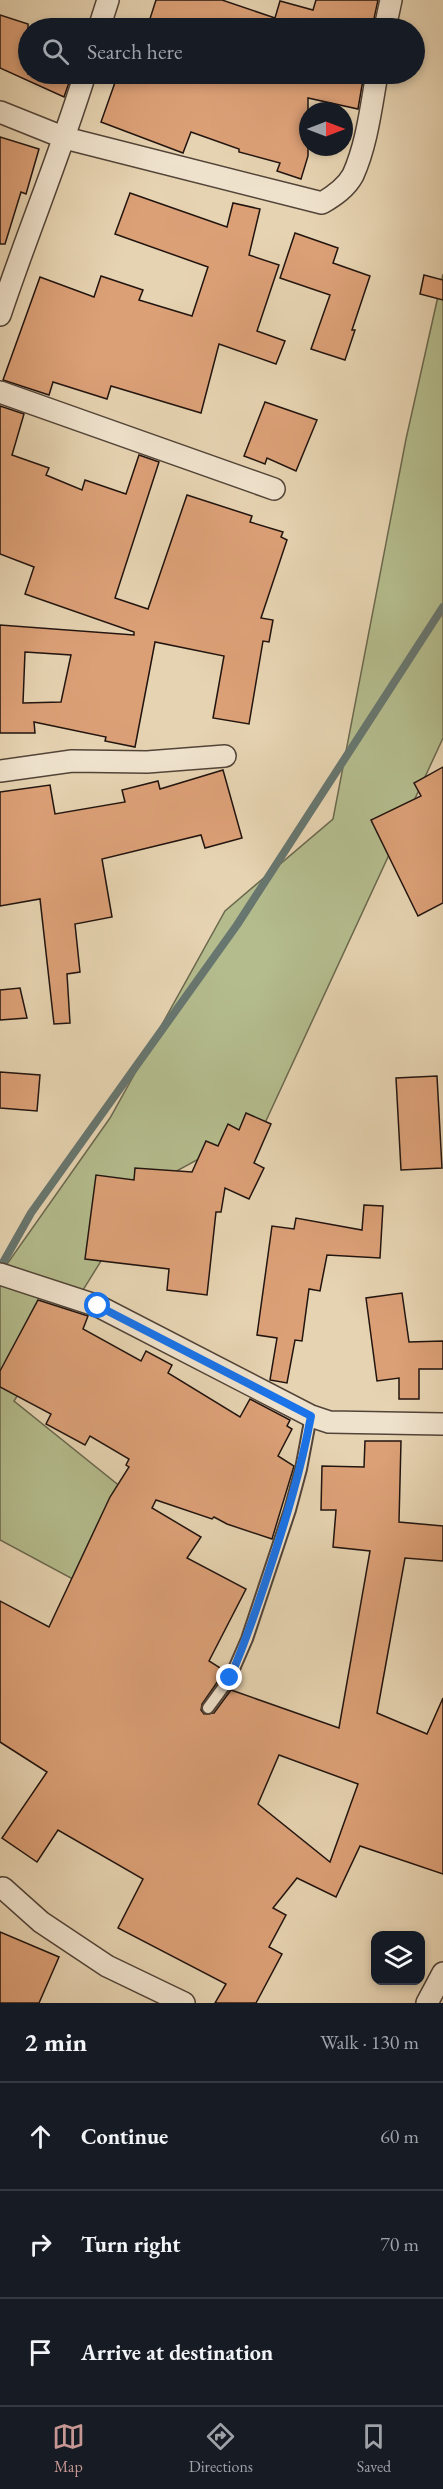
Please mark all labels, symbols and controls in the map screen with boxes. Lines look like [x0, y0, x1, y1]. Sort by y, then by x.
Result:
search box [18, 18, 425, 84]
icon: search [39, 35, 72, 68]
text: Search here [87, 37, 182, 66]
north arrow [299, 102, 353, 156]
route start [84, 1292, 110, 1318]
route end [216, 1664, 242, 1690]
map controls [371, 1931, 425, 1985]
button: layers [371, 1931, 425, 1985]
text: 2 min [24, 2025, 87, 2059]
text: Walk · 130 m [320, 2029, 419, 2055]
icon: ahead [24, 2120, 57, 2153]
text: Continue [81, 2122, 168, 2151]
text: 60 m [380, 2123, 419, 2149]
icon: right [24, 2228, 57, 2261]
text: Turn right [81, 2230, 180, 2259]
text: 70 m [380, 2231, 419, 2257]
icon: arrive [24, 2336, 57, 2369]
text: Arrive at destination [81, 2338, 273, 2367]
tab: Map [52, 2420, 85, 2477]
tab: Directions [189, 2420, 253, 2477]
tab: Saved [357, 2420, 391, 2477]

